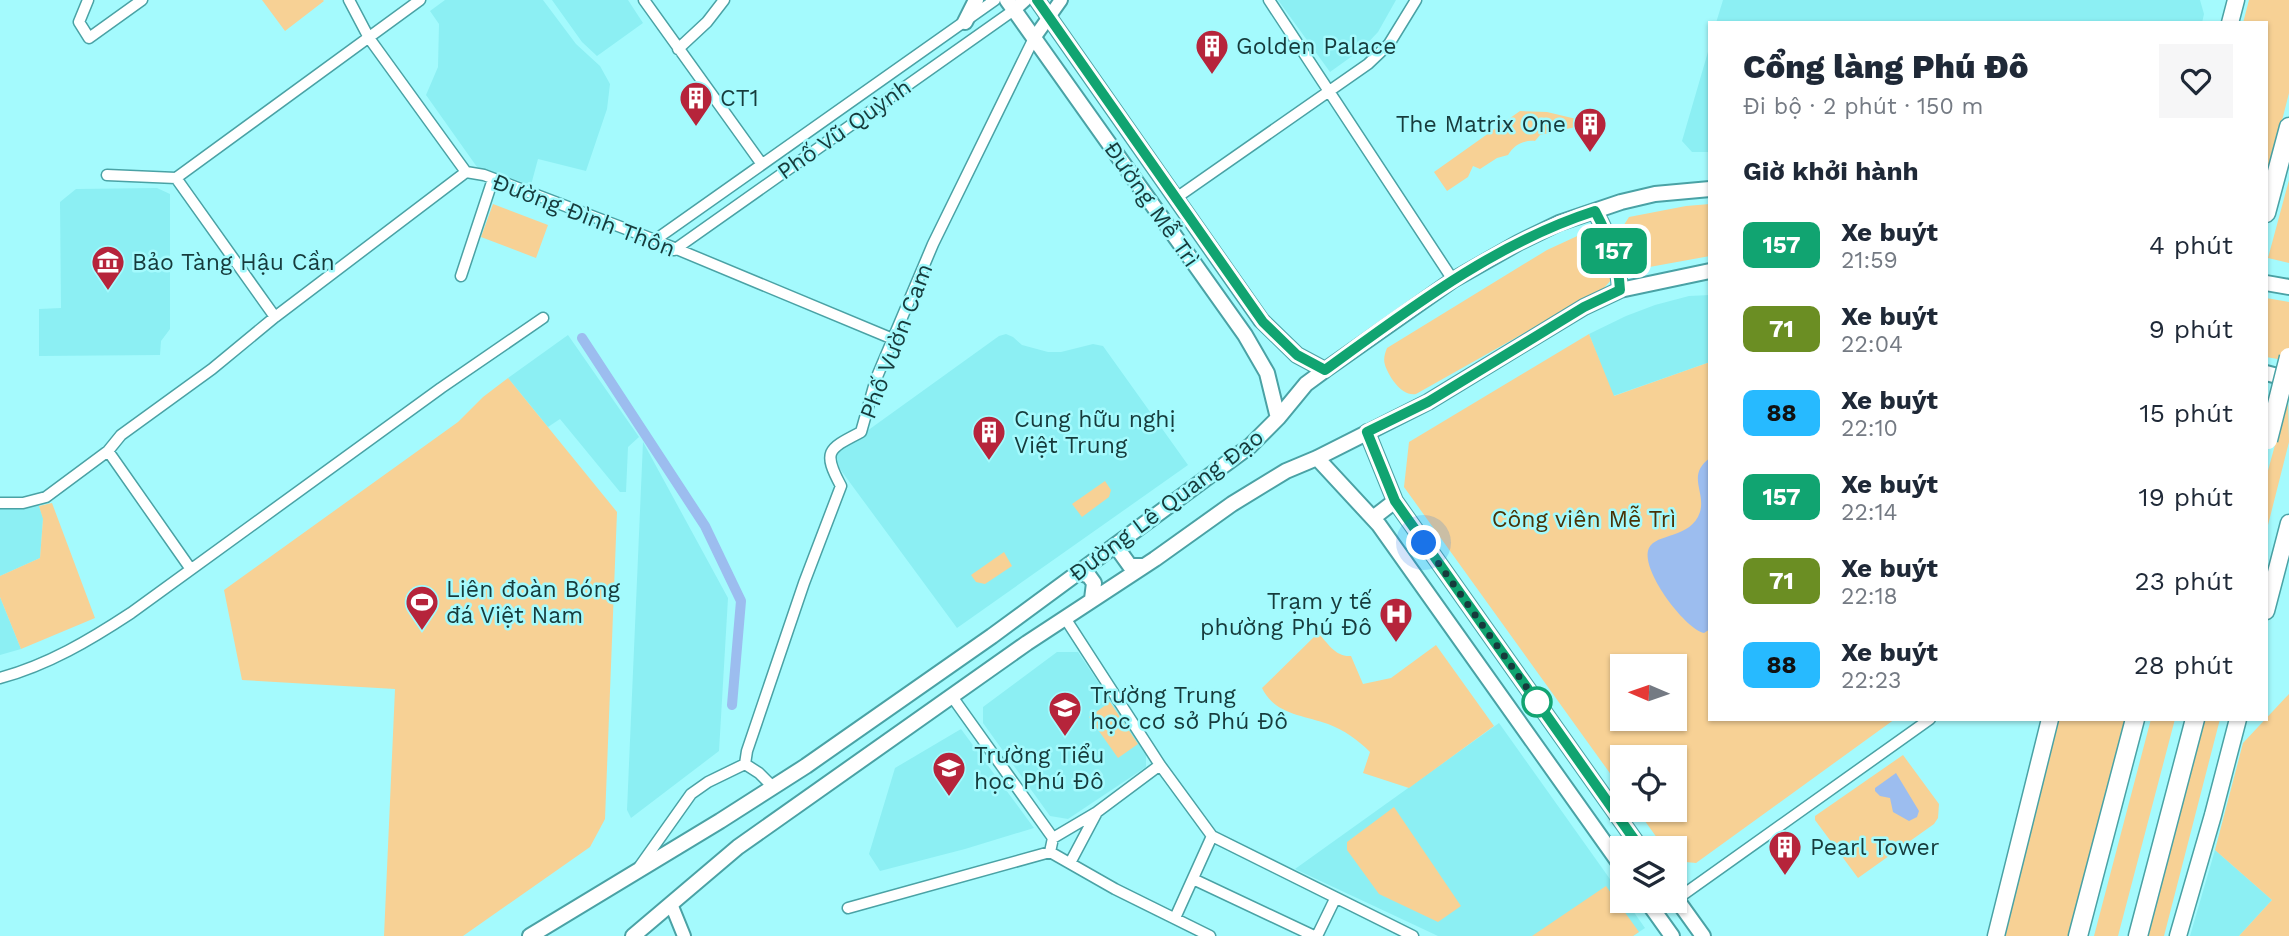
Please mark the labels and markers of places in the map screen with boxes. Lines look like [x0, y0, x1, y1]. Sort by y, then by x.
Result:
building icon: Golden Palace [1193, 27, 1231, 76]
place label: Golden Palace [1236, 33, 1397, 60]
building icon: CT1 [677, 79, 715, 128]
place label: CT1 [720, 85, 759, 112]
building icon: The Matrix One [1571, 105, 1609, 154]
place label: The Matrix One [1396, 111, 1566, 138]
museum icon: Bảo Tàng Hậu Cần [89, 243, 127, 292]
place label: Bảo Tàng Hậu Cần [132, 249, 335, 276]
place label: Cung hữu nghị Việt Trung [1014, 406, 1176, 459]
building icon: Cung hữu nghị Việt Trung [970, 413, 1008, 462]
place label: Liên đoàn Bóng đá Việt Nam [446, 576, 621, 629]
sports icon: Liên đoàn Bóng đá Việt Nam [403, 583, 441, 632]
place label: Trạm y tế phường Phú Đô [1200, 588, 1372, 641]
hospital icon: Trạm y tế phường Phú Đô [1377, 595, 1415, 644]
place label: Trường Trung học cơ sở Phú Đô [1090, 682, 1288, 735]
unlabelled marker [1522, 687, 1552, 717]
school or university icon: Trường Trung học cơ sở Phú Đô [1046, 689, 1084, 738]
place label: Trường Tiểu học Phú Đô [974, 742, 1104, 795]
school or university icon: Trường Tiểu học Phú Đô [930, 749, 968, 798]
building icon: Pearl Tower [1766, 828, 1804, 877]
place label: Pearl Tower [1810, 834, 1939, 861]

